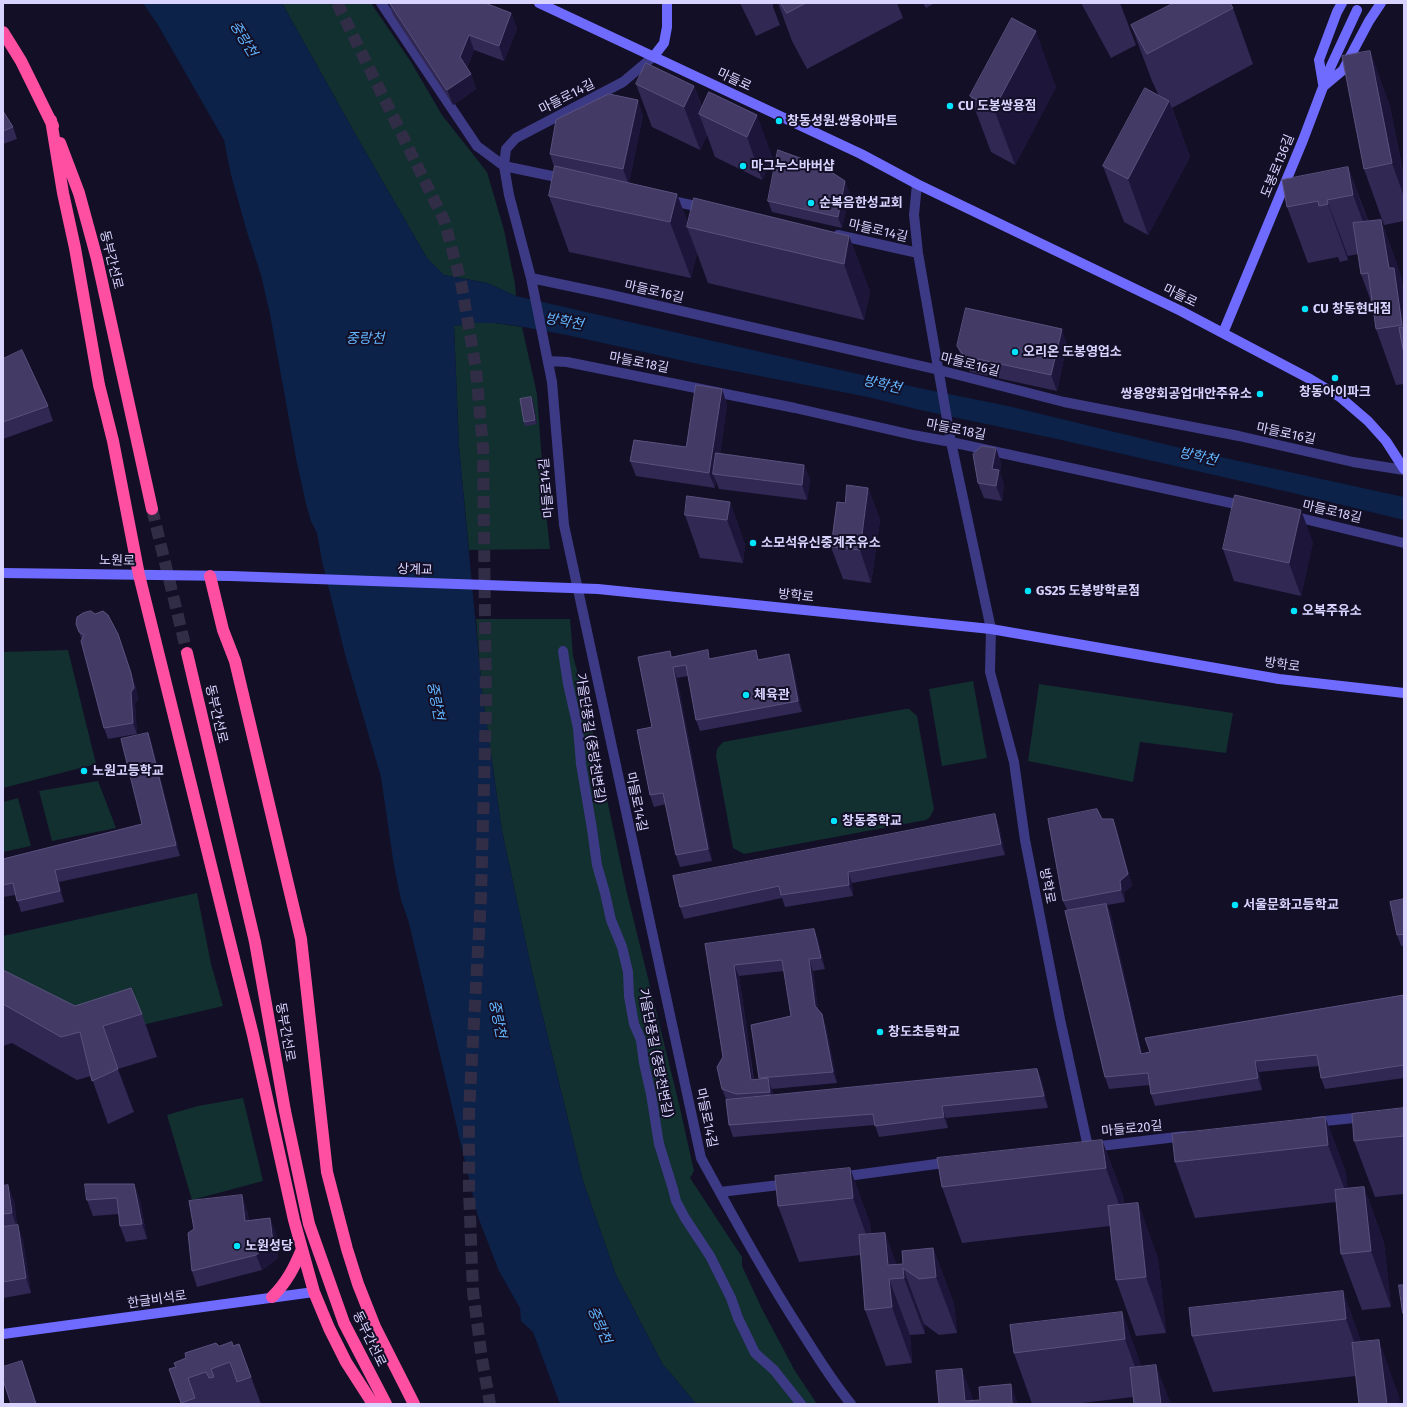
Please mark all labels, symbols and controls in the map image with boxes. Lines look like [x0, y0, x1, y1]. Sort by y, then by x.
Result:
water label: 중랑천 [226, 18, 260, 60]
street label: 마들로 [714, 65, 754, 95]
street label: 마들로14길 [537, 76, 597, 118]
place label: CU 도봉쌍용점 [958, 98, 1037, 114]
marker: CU 도봉쌍용점 [945, 101, 955, 111]
place label: 창동성원.쌍용아파트 [787, 113, 898, 129]
marker: 창동성원.쌍용아파트 [774, 116, 784, 126]
street label: 도봉로136길 [1258, 132, 1298, 200]
place label: 마그누스바버샵 [751, 158, 835, 174]
marker: 마그누스바버샵 [738, 161, 748, 171]
place label: 순복음한성교회 [819, 195, 903, 211]
marker: 순복음한성교회 [806, 198, 816, 208]
street label: 마들로14길 [847, 217, 909, 245]
street label: 동부간선로 [96, 229, 126, 291]
street label: 마들로16길 [623, 278, 685, 306]
street label: 마들로 [1160, 281, 1200, 311]
place label: CU 창동현대점 [1313, 301, 1392, 317]
marker: CU 창동현대점 [1300, 304, 1310, 314]
water label: 방학천 [544, 310, 584, 334]
water label: 중랑천 [346, 331, 384, 347]
place label: 오리온 도봉영업소 [1023, 344, 1122, 360]
marker: 오리온 도봉영업소 [1010, 347, 1020, 357]
street label: 마들로18길 [608, 350, 670, 376]
street label: 마들로16길 [939, 350, 1001, 380]
water label: 방학천 [861, 372, 903, 398]
marker: 창동아이파크 [1330, 373, 1340, 383]
place label: 창동아이파크 [1299, 384, 1371, 400]
place label: 쌍용양회공업대안주유소 [1120, 386, 1252, 402]
marker: 쌍용양회공업대안주유소 [1255, 389, 1265, 399]
street label: 마들로18길 [925, 417, 987, 443]
street label: 마들로16길 [1255, 420, 1317, 448]
water label: 방학천 [1177, 444, 1219, 470]
street label: 마들로14길 [537, 457, 557, 519]
street label: 마들로18길 [1301, 498, 1363, 526]
place label: 소모석유신중계주유소 [761, 535, 881, 551]
marker: 소모석유신중계주유소 [748, 538, 758, 548]
street label: 노원로 [99, 553, 135, 569]
street label: 상계교 [397, 562, 433, 578]
place label: GS25 도봉방학로점 [1036, 583, 1140, 599]
street label: 방학로 [777, 586, 815, 606]
marker: GS25 도봉방학로점 [1023, 586, 1033, 596]
place label: 오복주유소 [1302, 603, 1362, 619]
marker: 오복주유소 [1289, 606, 1299, 616]
street label: 방학로 [1263, 655, 1301, 675]
street label: 가을단풍길 (중랑천변길) [572, 672, 608, 804]
water label: 중랑천 [423, 680, 447, 722]
street label: 동부간선로 [202, 683, 230, 745]
place label: 체육관 [754, 687, 790, 703]
marker: 체육관 [741, 690, 751, 700]
place label: 노원고등학교 [92, 763, 164, 779]
marker: 노원고등학교 [79, 766, 89, 776]
street label: 마들로14길 [622, 771, 650, 833]
place label: 창동중학교 [842, 813, 902, 829]
marker: 창동중학교 [829, 816, 839, 826]
street label: 방학로 [1036, 867, 1058, 905]
place label: 서울문화고등학교 [1243, 897, 1339, 913]
marker: 서울문화고등학교 [1230, 900, 1240, 910]
street label: 가을단풍길 (중랑천변길) [635, 987, 675, 1119]
water label: 중랑천 [485, 998, 509, 1040]
street label: 동부간선로 [272, 1001, 298, 1063]
place label: 창도초등학교 [888, 1024, 960, 1040]
marker: 창도초등학교 [875, 1027, 885, 1037]
street label: 마들로14길 [692, 1087, 720, 1149]
street label: 마들로20길 [1101, 1118, 1163, 1140]
place label: 노원성당 [245, 1238, 293, 1254]
marker: 노원성당 [232, 1241, 242, 1251]
street label: 한글비석로 [126, 1288, 188, 1312]
water label: 중랑천 [584, 1304, 614, 1346]
street label: 동부간선로 [349, 1309, 389, 1369]

